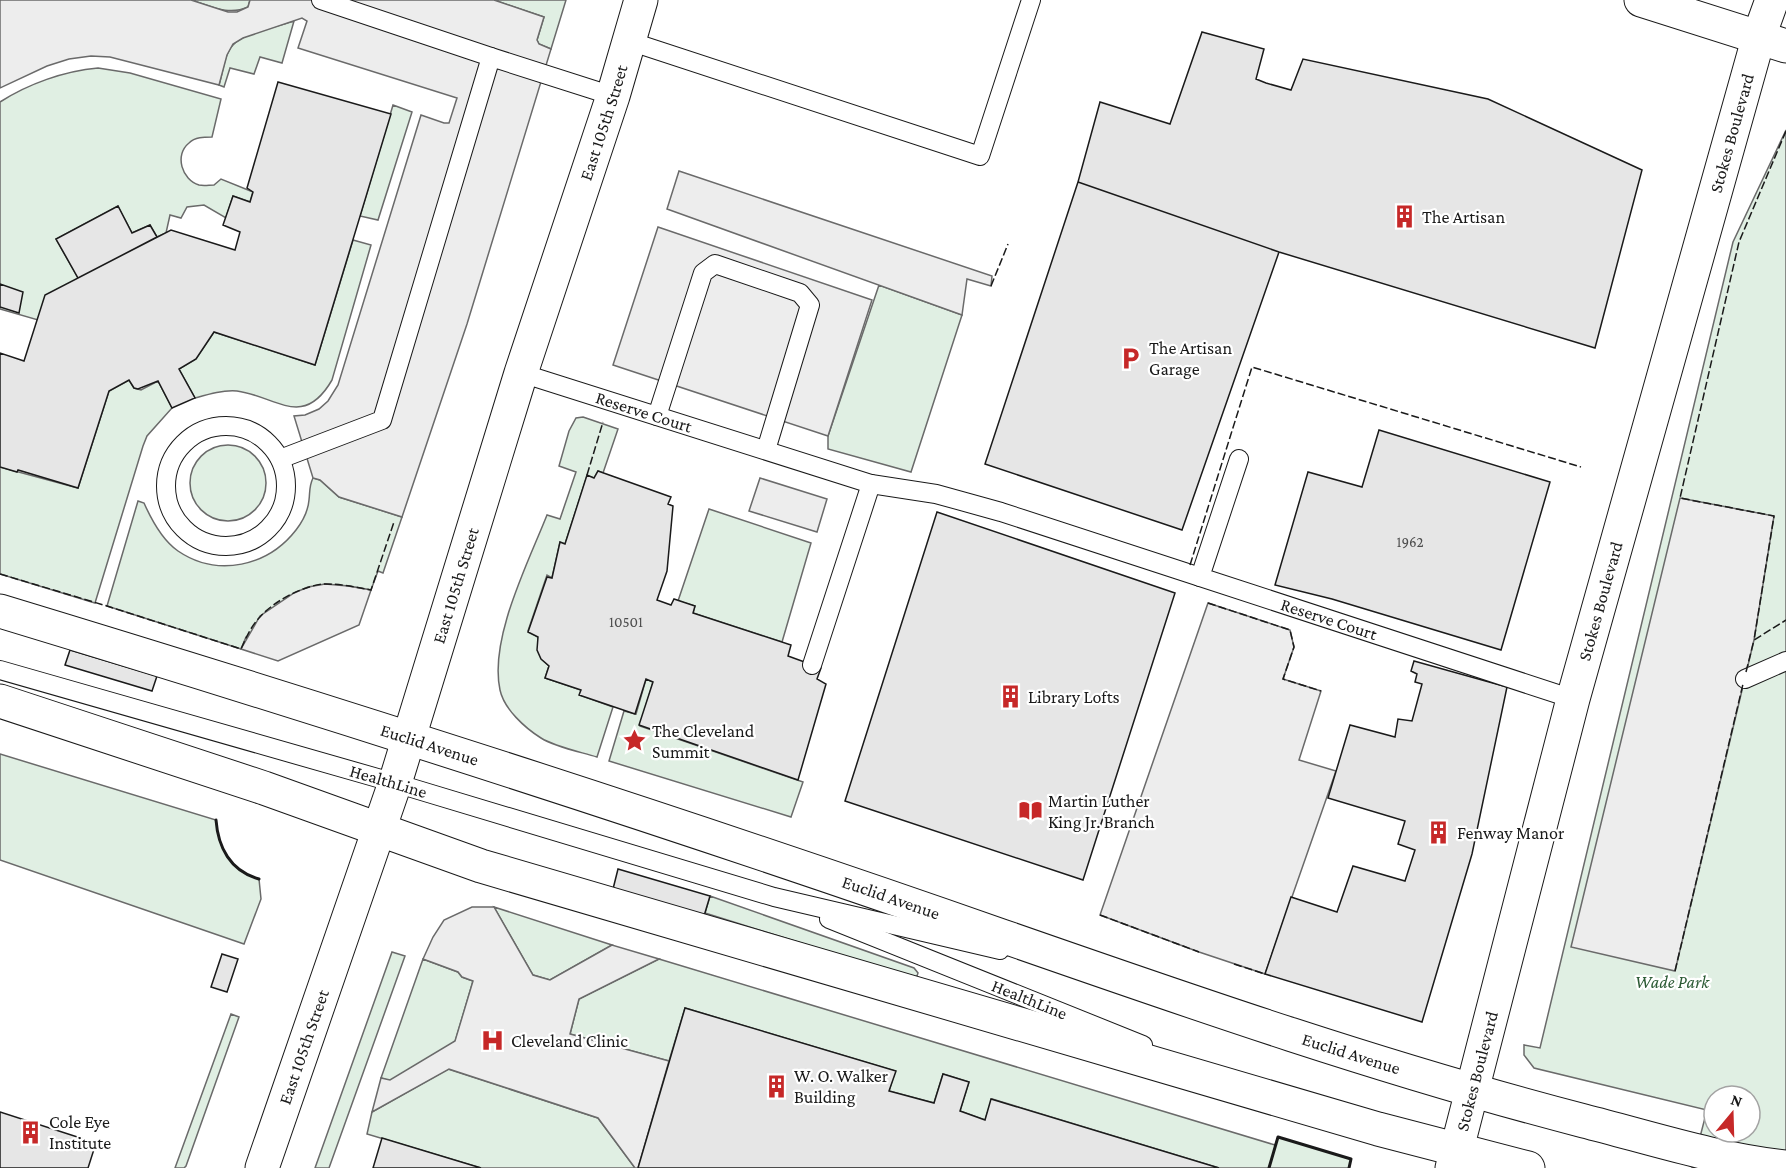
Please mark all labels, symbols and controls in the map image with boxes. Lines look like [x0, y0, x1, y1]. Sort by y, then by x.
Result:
street label: East 105th Street [576, 61, 632, 183]
street label: Stokes Boulevard [1705, 71, 1758, 195]
building icon: The Artisan [1391, 204, 1417, 230]
place label: The Artisan [1422, 207, 1505, 227]
place label: The Artisan Garage [1149, 338, 1232, 379]
parking icon: The Artisan Garage [1118, 345, 1144, 371]
street label: Reserve Court [593, 387, 696, 437]
street label: East 105th Street [428, 524, 483, 646]
house number: 1962 [1396, 534, 1424, 550]
street label: Stokes Boulevard [1574, 539, 1627, 663]
street label: Reserve Court [1278, 594, 1381, 645]
house number: 10501 [609, 614, 643, 630]
building icon: Library Lofts [997, 684, 1023, 710]
place label: Library Lofts [1028, 687, 1120, 707]
street label: Euclid Avenue [378, 720, 481, 770]
place label: The Cleveland Summit [652, 721, 755, 762]
place icon: The Cleveland Summit [621, 728, 647, 754]
street label: HealthLine [347, 761, 430, 802]
place label: Martin Luther King Jr. Branch [1048, 791, 1155, 832]
library icon: Martin Luther King Jr. Branch [1017, 798, 1043, 824]
building icon: Fenway Manor [1426, 820, 1452, 846]
place label: Fenway Manor [1457, 823, 1565, 843]
street label: Euclid Avenue [840, 872, 943, 924]
park label: Wade Park [1635, 972, 1710, 992]
street label: HealthLine [989, 975, 1070, 1024]
street label: East 105th Street [275, 986, 333, 1107]
street label: Stokes Boulevard [1452, 1009, 1502, 1133]
hospital icon: Cleveland Clinic [480, 1028, 506, 1054]
street label: Euclid Avenue [1300, 1029, 1403, 1078]
place label: Cleveland Clinic [511, 1031, 628, 1051]
place label: W. O. Walker Building [794, 1066, 889, 1107]
building icon: W. O. Walker Building [763, 1073, 789, 1099]
north arrow [1702, 1084, 1762, 1144]
text: N [1729, 1090, 1745, 1110]
place label: Cole Eye Institute [49, 1112, 111, 1153]
building icon: Cole Eye Institute [18, 1119, 44, 1145]

